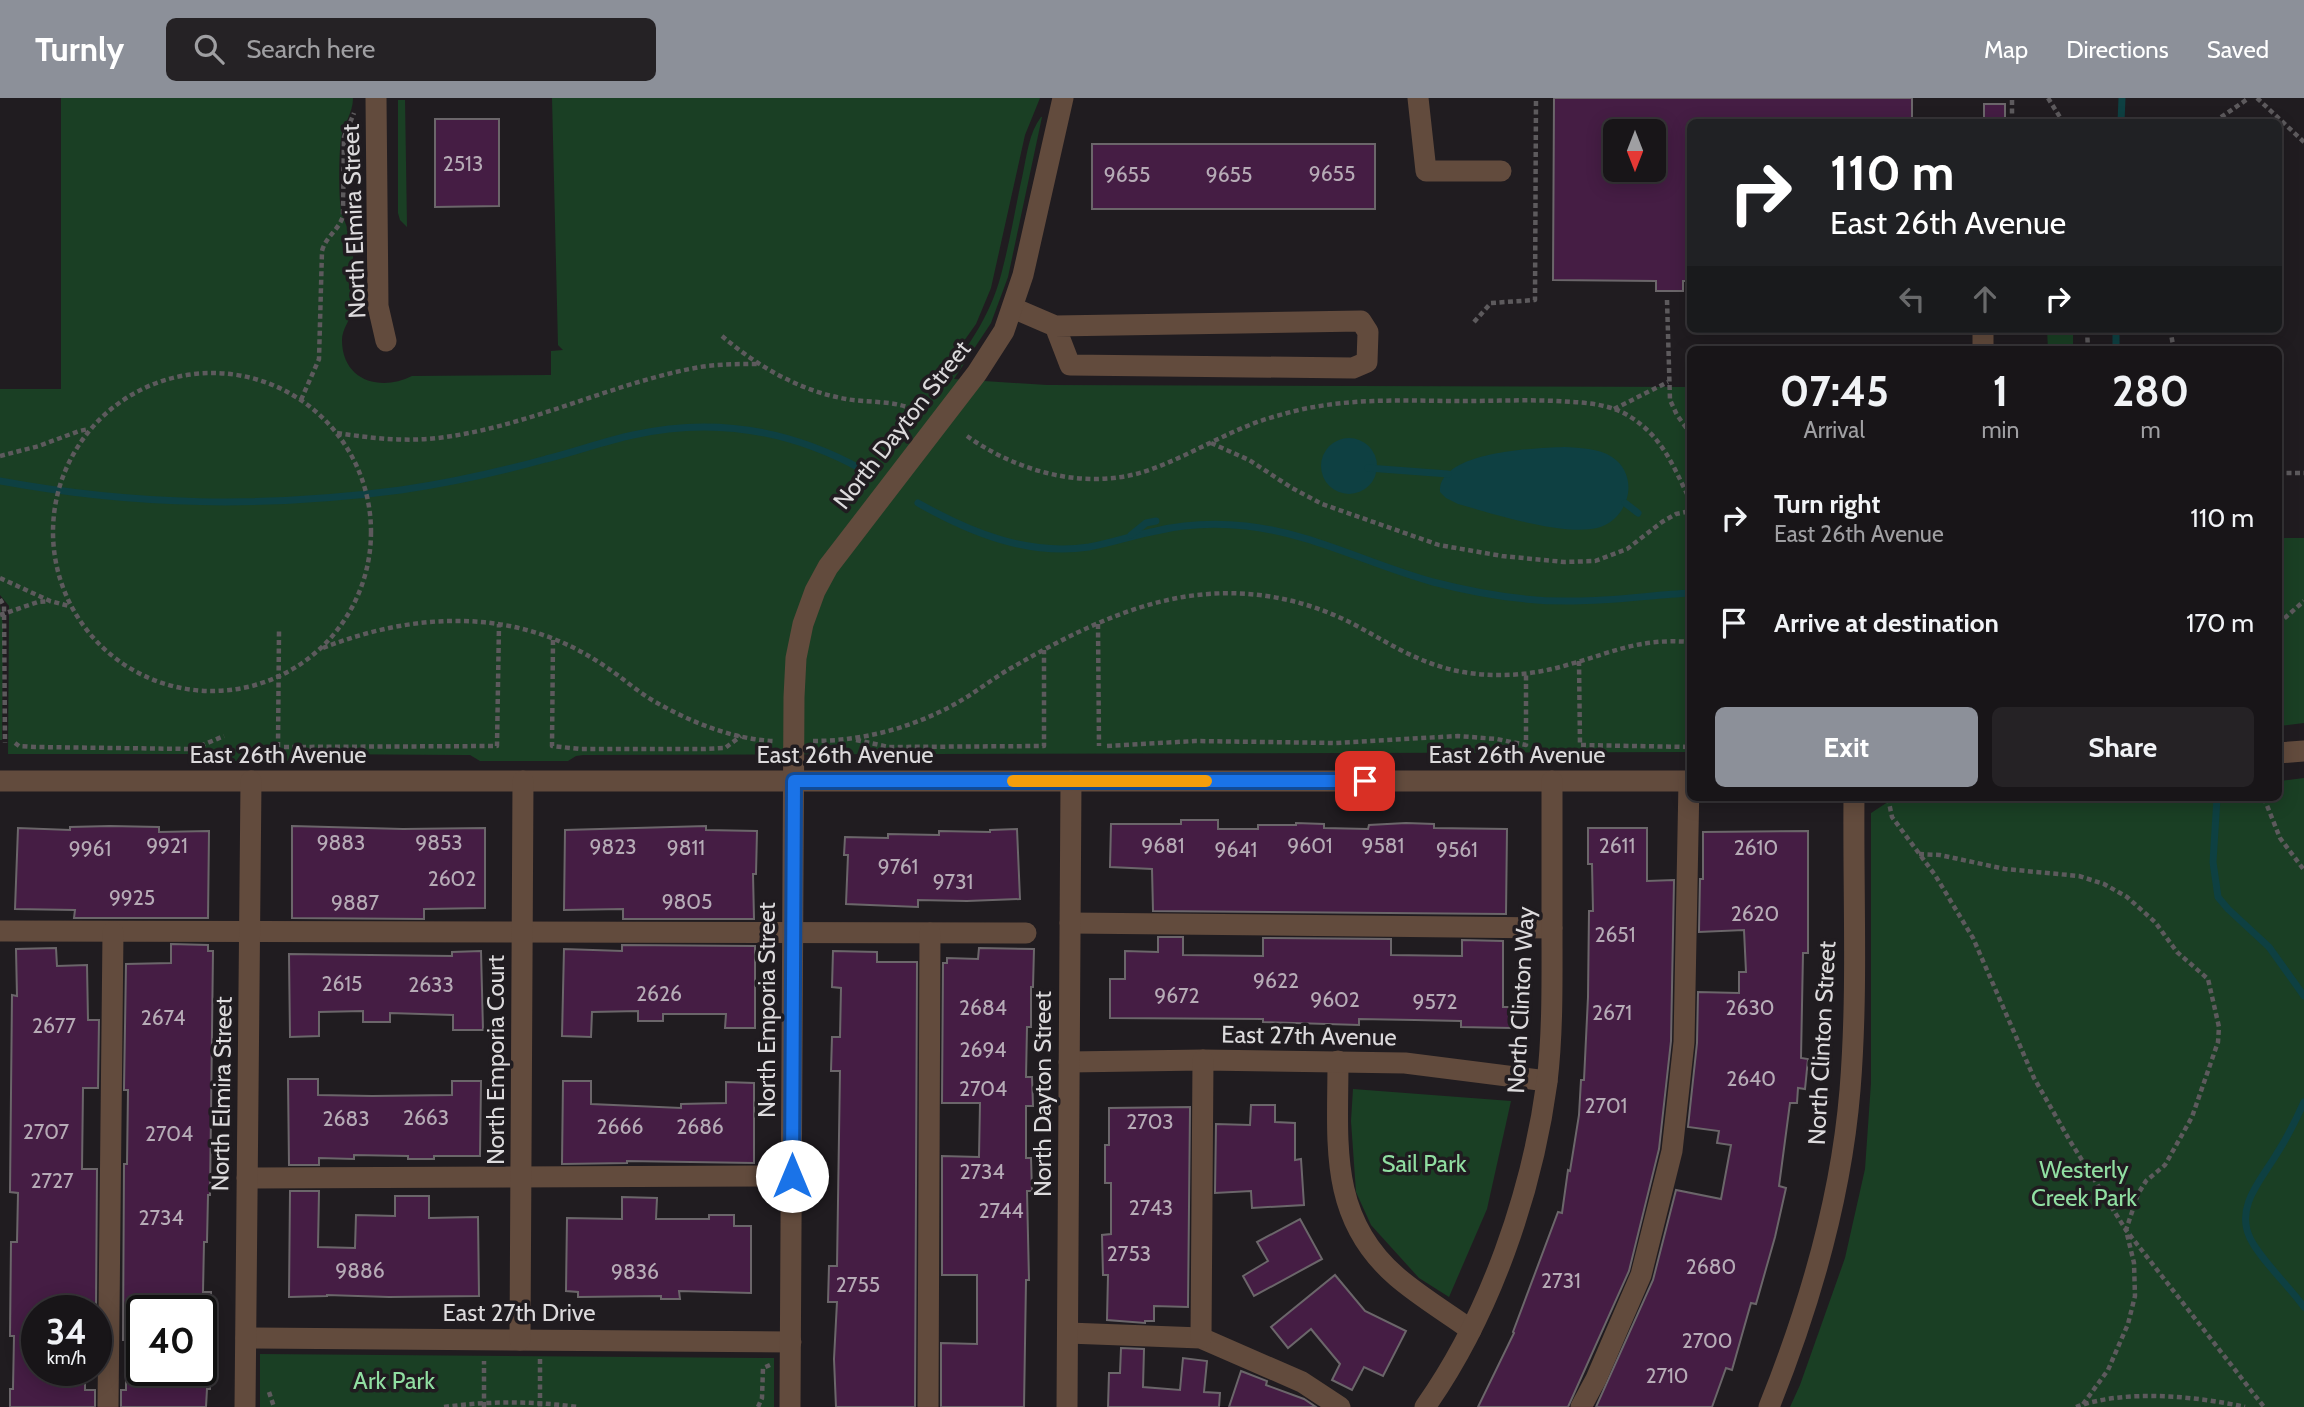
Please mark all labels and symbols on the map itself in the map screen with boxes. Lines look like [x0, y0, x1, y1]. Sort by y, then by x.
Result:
north arrow [1603, 119, 1666, 182]
street label: North Elmira Street [336, 123, 371, 319]
house number: 2513 [443, 151, 483, 176]
house number: 9655 [1309, 161, 1355, 186]
house number: 9655 [1104, 162, 1150, 187]
house number: 9655 [1206, 162, 1252, 187]
street label: North Dayton Street [827, 335, 976, 515]
street label: East 26th Avenue [189, 740, 367, 769]
street label: East 26th Avenue [756, 740, 934, 769]
street label: East 26th Avenue [1428, 740, 1606, 769]
pin [1335, 751, 1395, 811]
house number: 9883 [317, 830, 365, 855]
house number: 9853 [415, 830, 463, 855]
house number: 9921 [146, 833, 188, 858]
house number: 9681 [1141, 833, 1185, 858]
house number: 9601 [1287, 833, 1333, 858]
house number: 9581 [1362, 833, 1404, 858]
house number: 2611 [1599, 833, 1635, 858]
house number: 9823 [589, 834, 637, 859]
house number: 9811 [667, 835, 705, 860]
house number: 2610 [1734, 835, 1778, 860]
house number: 9961 [69, 836, 111, 861]
house number: 9641 [1215, 837, 1257, 862]
house number: 9561 [1436, 837, 1478, 862]
house number: 9761 [878, 854, 918, 879]
house number: 2602 [428, 866, 476, 891]
house number: 9731 [933, 869, 973, 894]
house number: 9925 [109, 885, 155, 910]
house number: 9805 [662, 889, 712, 914]
house number: 9887 [331, 890, 379, 915]
house number: 2620 [1731, 901, 1779, 926]
street label: North Emporia Street [752, 902, 781, 1118]
street label: North Clinton Way [1501, 906, 1540, 1094]
house number: 2651 [1594, 922, 1636, 947]
street label: North Clinton Street [1802, 940, 1841, 1146]
street label: North Emporia Court [481, 955, 510, 1165]
house number: 9622 [1253, 968, 1299, 993]
house number: 2615 [322, 971, 362, 996]
house number: 2633 [408, 972, 454, 997]
house number: 2626 [636, 981, 682, 1006]
house number: 9672 [1154, 983, 1200, 1008]
house number: 9602 [1310, 987, 1360, 1012]
house number: 9572 [1413, 989, 1457, 1014]
street label: North Dayton Street [1028, 991, 1057, 1197]
house number: 2684 [959, 995, 1007, 1020]
house number: 2630 [1726, 995, 1774, 1020]
street label: North Elmira Street [205, 996, 238, 1192]
house number: 2671 [1592, 1000, 1632, 1025]
house number: 2674 [141, 1005, 185, 1030]
house number: 2677 [32, 1013, 76, 1038]
street label: East 27th Avenue [1221, 1019, 1397, 1052]
house number: 2694 [960, 1037, 1007, 1062]
house number: 2640 [1726, 1066, 1776, 1091]
house number: 2704 [959, 1076, 1007, 1101]
house number: 2701 [1585, 1093, 1627, 1118]
house number: 2663 [403, 1105, 449, 1130]
house number: 2683 [322, 1106, 370, 1131]
house number: 2703 [1126, 1109, 1174, 1134]
house number: 2666 [597, 1114, 643, 1139]
house number: 2686 [676, 1114, 724, 1139]
house number: 2707 [23, 1119, 70, 1144]
house number: 2704 [145, 1121, 193, 1146]
position arrow [755, 1139, 829, 1213]
park label: Sail Park [1382, 1149, 1467, 1178]
park label: Westerly Creek Park [2031, 1155, 2137, 1212]
house number: 2734 [959, 1159, 1005, 1184]
house number: 2727 [30, 1168, 74, 1193]
house number: 2743 [1129, 1195, 1173, 1220]
house number: 2744 [978, 1198, 1024, 1223]
house number: 2734 [138, 1205, 184, 1230]
house number: 2753 [1107, 1241, 1151, 1266]
house number: 2680 [1686, 1254, 1736, 1279]
house number: 9886 [335, 1258, 385, 1283]
house number: 9836 [611, 1259, 659, 1284]
house number: 2731 [1541, 1268, 1581, 1293]
house number: 2755 [836, 1272, 880, 1297]
speed limit sign: 40 [126, 1295, 217, 1386]
street label: East 27th Drive [442, 1298, 596, 1327]
house number: 2700 [1682, 1328, 1732, 1353]
house number: 2710 [1645, 1363, 1689, 1388]
park label: Ark Park [353, 1366, 435, 1395]

